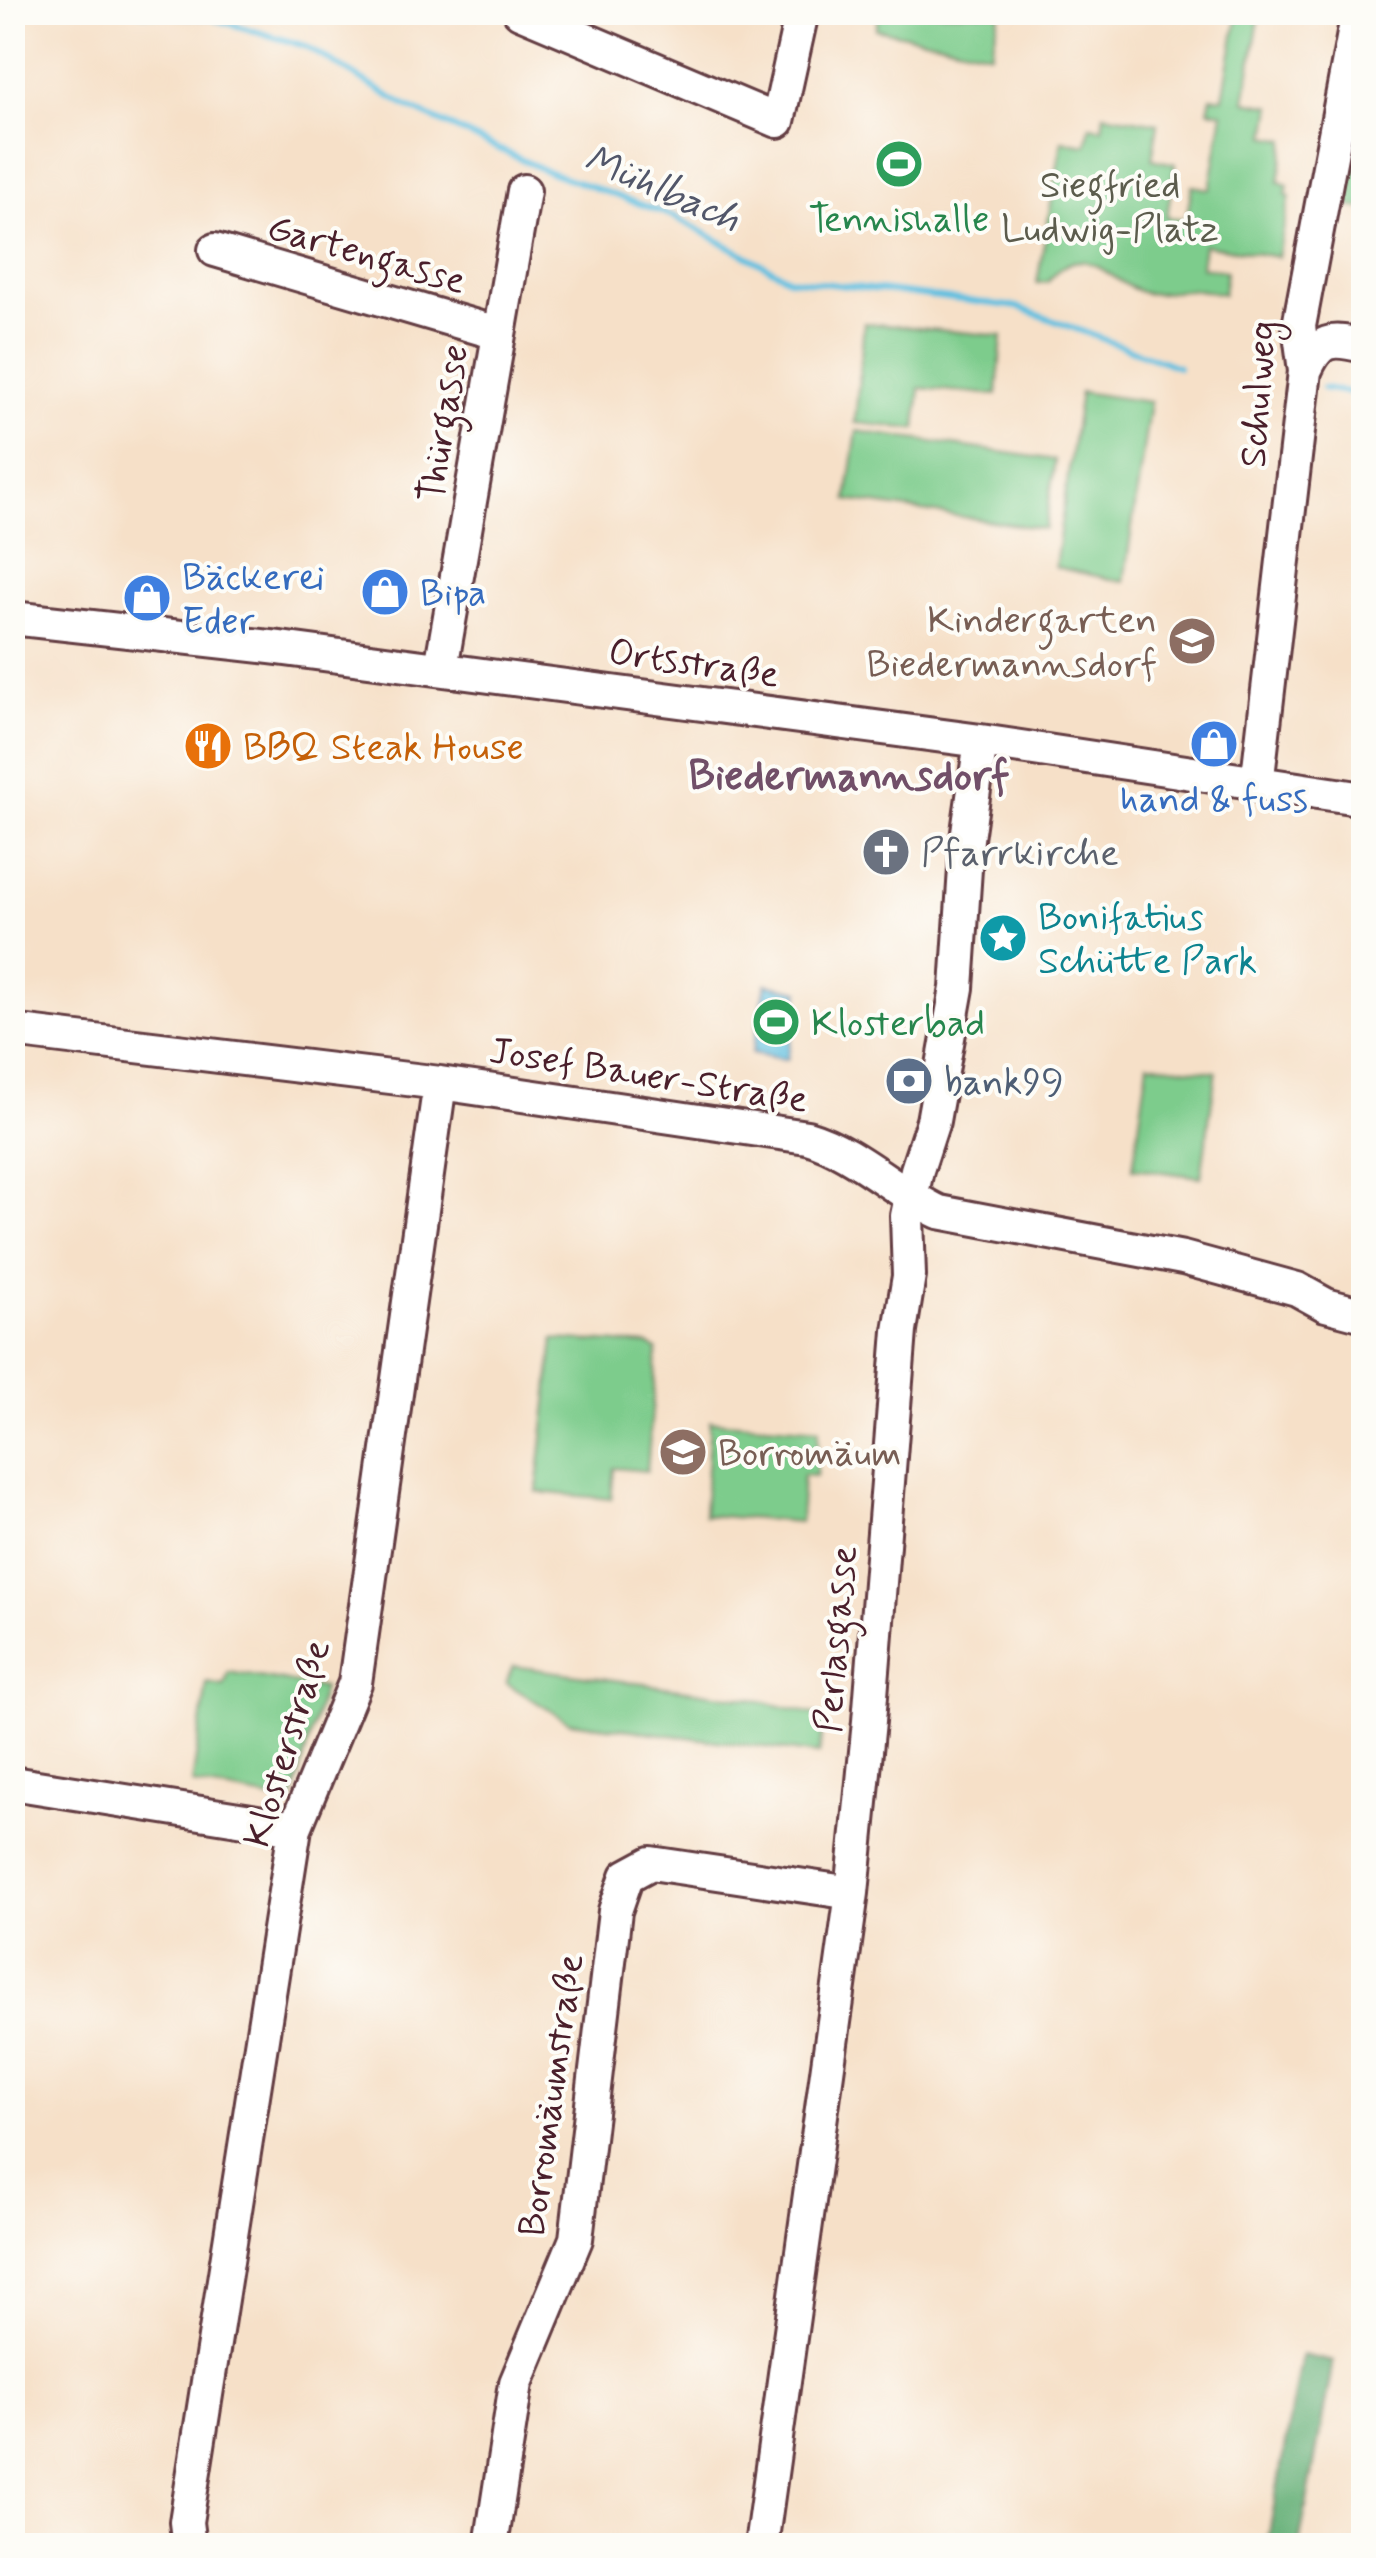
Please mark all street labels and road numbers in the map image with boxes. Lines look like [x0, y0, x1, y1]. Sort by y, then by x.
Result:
street label: Gartengasse [260, 204, 471, 311]
street label: Schulweg [1230, 319, 1293, 470]
street label: Thürgasse [408, 341, 485, 507]
street label: Ortsstraße [605, 628, 782, 701]
street label: Josef Bauer-Straße [486, 1027, 811, 1126]
street label: Perlasgasse [805, 1544, 874, 1735]
street label: Klosterstraße [234, 1634, 343, 1853]
street label: Borromäumstraße [508, 1951, 597, 2240]

